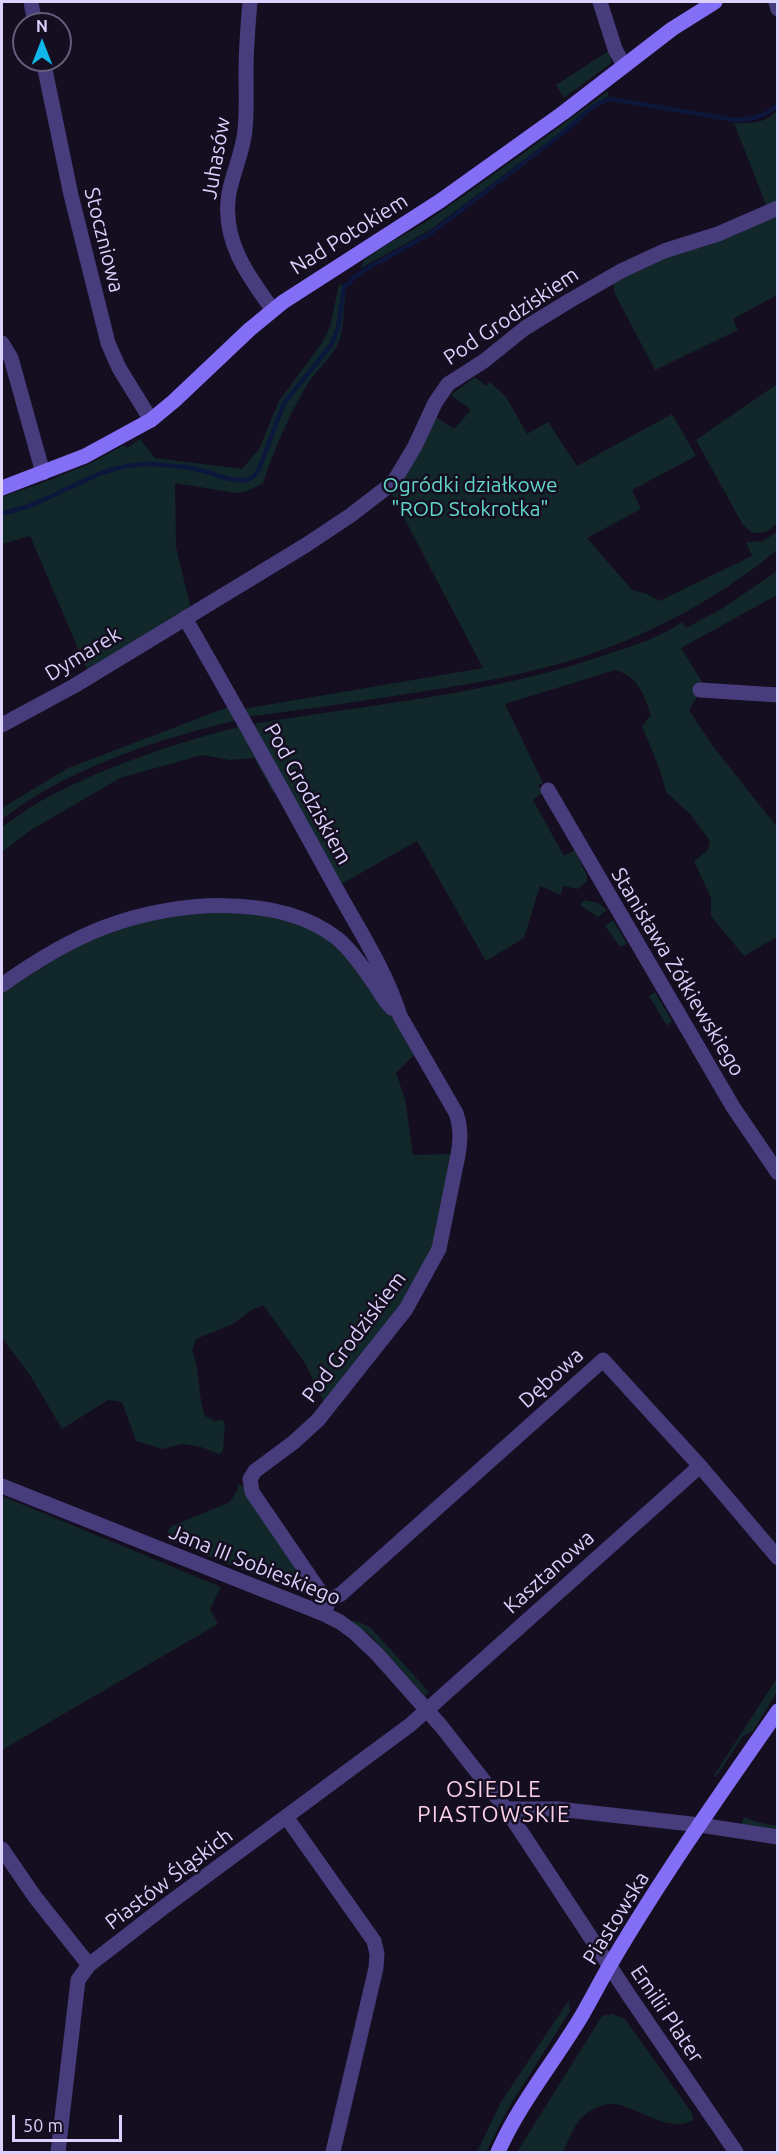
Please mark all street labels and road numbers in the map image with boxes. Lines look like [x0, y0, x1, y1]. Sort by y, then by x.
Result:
street label: Juhasów [196, 115, 236, 201]
street label: Stoczniowa [79, 185, 129, 295]
street label: Nad Potokiem [286, 188, 412, 280]
street label: Pod Grodziskiem [439, 262, 583, 370]
street label: Dymarek [41, 622, 125, 686]
street label: Pod Grodziskiem [259, 719, 357, 869]
street label: Stanisława Żółkiewskiego [606, 863, 750, 1081]
street label: Pod Grodziskiem [297, 1267, 411, 1407]
street label: Dębowa [514, 1343, 588, 1413]
street label: Jana III Sobieskiego [166, 1519, 344, 1611]
street label: Kasztanowa [499, 1525, 599, 1619]
street label: Piastów Śląskich [100, 1823, 238, 1935]
street label: Piastowska [578, 1867, 654, 1969]
street label: Emilii Plater [625, 1960, 709, 2068]

